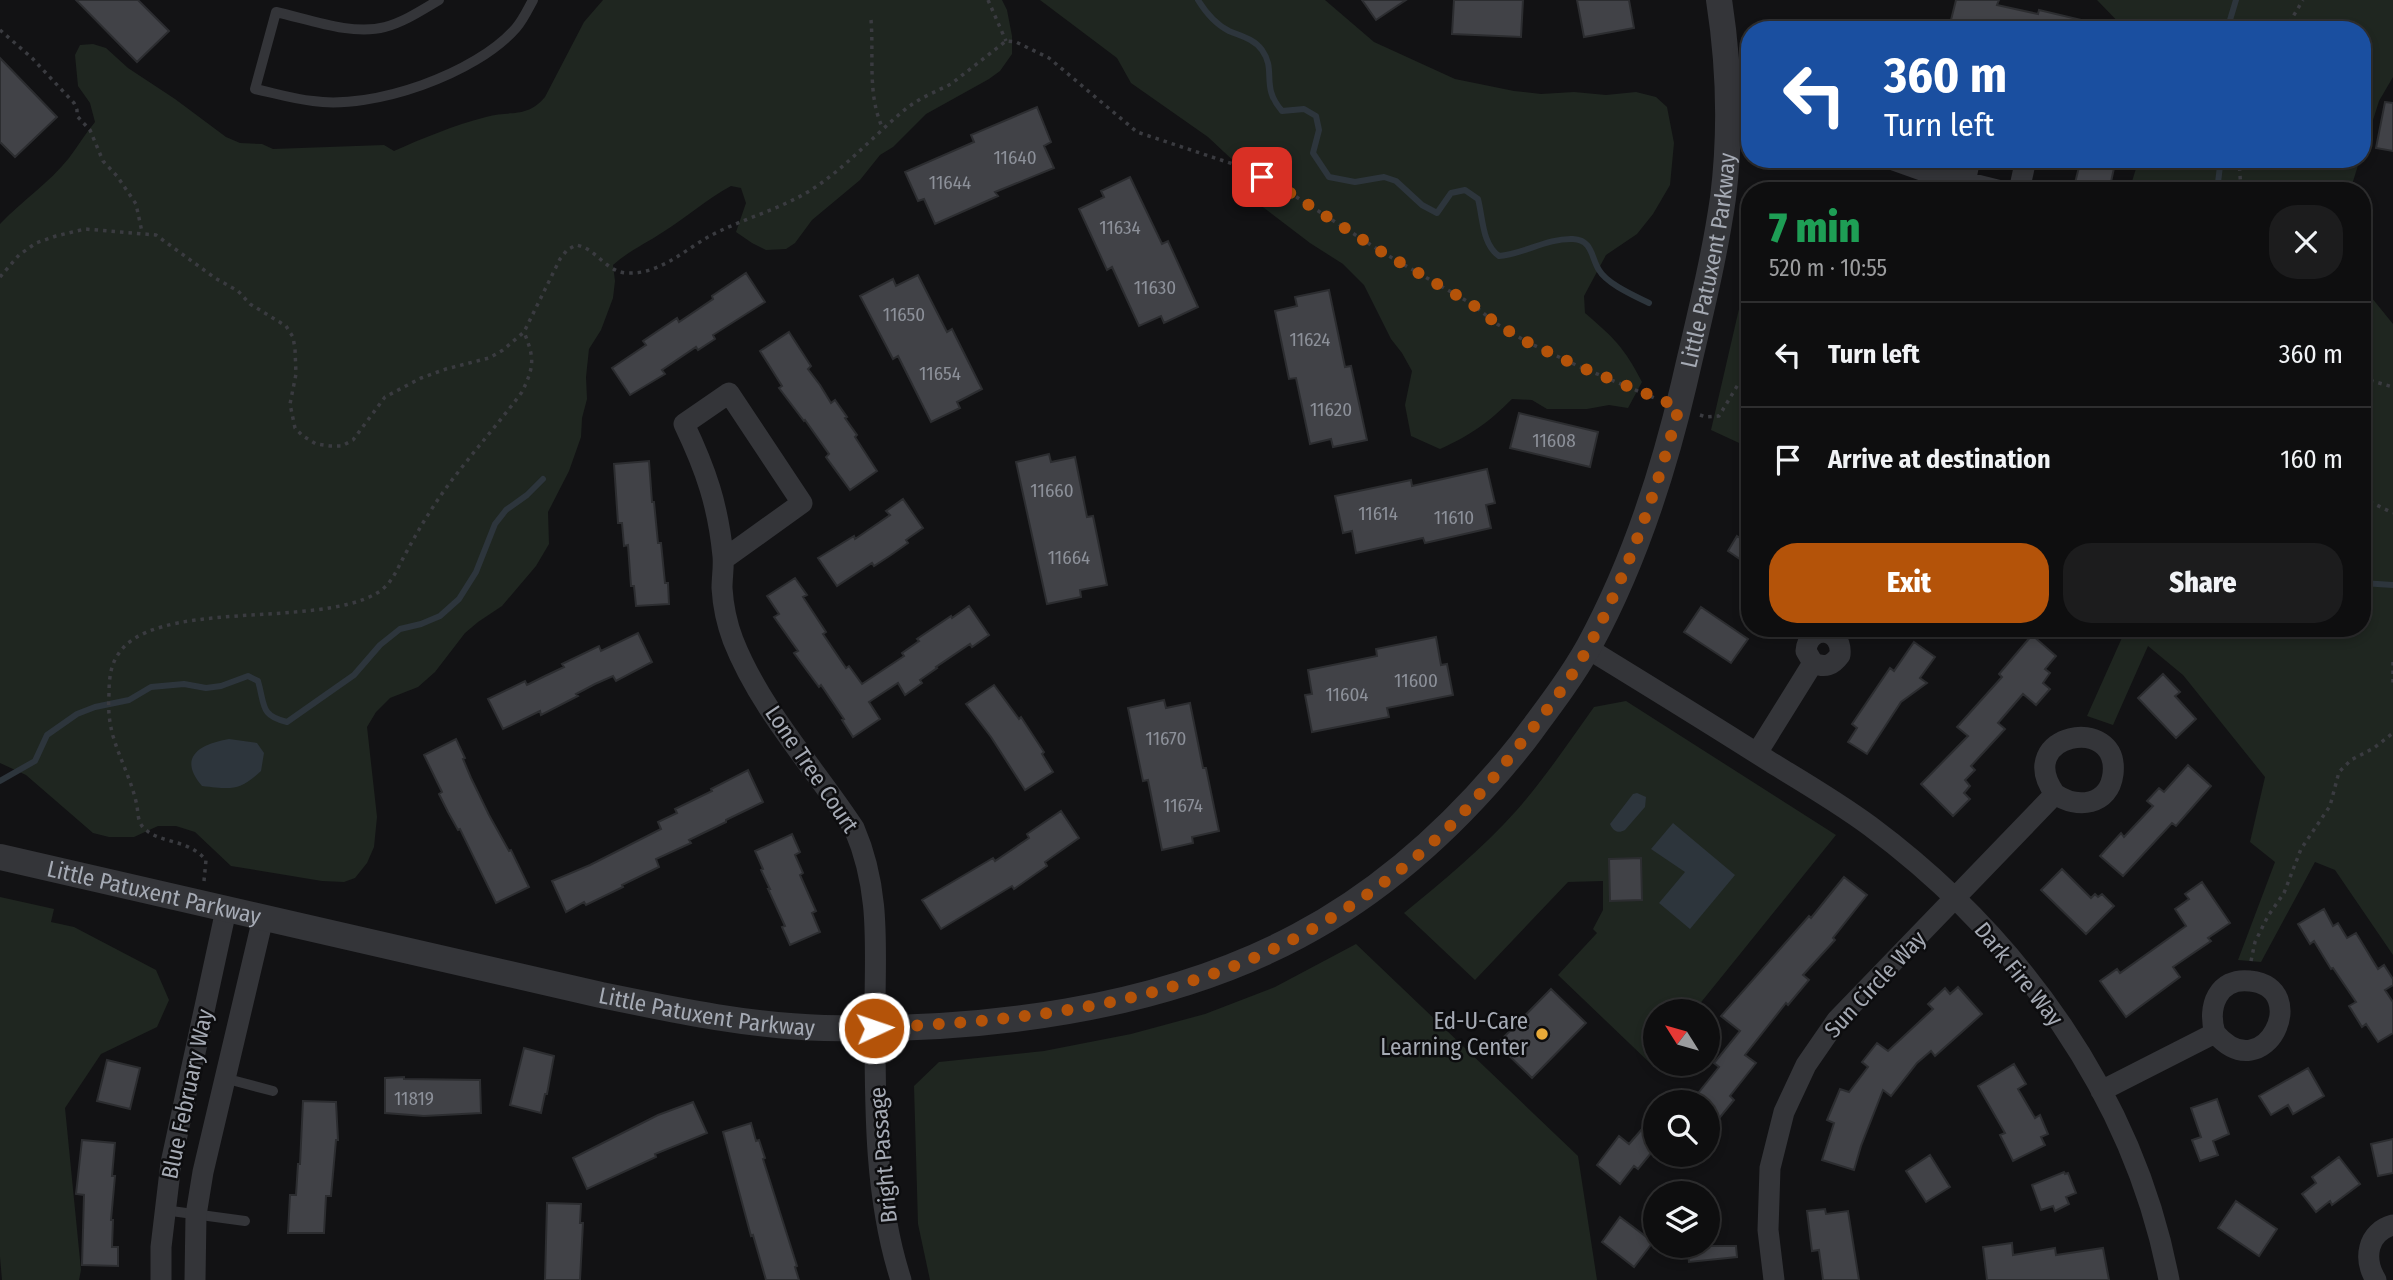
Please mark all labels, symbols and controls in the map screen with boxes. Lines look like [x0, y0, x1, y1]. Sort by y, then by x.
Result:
text: 360 m [1884, 46, 2007, 105]
icon: left [1769, 49, 1860, 140]
text: Turn left [1884, 106, 1994, 144]
house number: 11640 [993, 146, 1037, 169]
pin [1232, 147, 1292, 207]
street label: Little Patuxent Parkway [1674, 151, 1741, 371]
icon: arrive [1243, 158, 1281, 196]
house number: 11644 [929, 171, 971, 194]
text: 7 min [1769, 203, 1860, 253]
button: close [2269, 205, 2343, 279]
house number: 11634 [1099, 216, 1141, 239]
text: 520 m · 10:55 [1769, 254, 1887, 282]
house number: 11630 [1134, 276, 1176, 299]
house number: 11650 [883, 303, 925, 326]
house number: 11624 [1289, 328, 1331, 351]
icon: left [1769, 336, 1807, 374]
text: Turn left [1828, 339, 1920, 370]
text: 360 m [2279, 339, 2343, 370]
house number: 11654 [919, 362, 961, 385]
house number: 11620 [1310, 398, 1352, 421]
house number: 11608 [1532, 429, 1576, 452]
icon: arrive [1769, 441, 1807, 479]
text: Arrive at destination [1828, 444, 2051, 475]
text: 160 m [2280, 444, 2343, 475]
house number: 11660 [1030, 479, 1074, 502]
house number: 11614 [1358, 502, 1398, 525]
house number: 11610 [1434, 506, 1474, 529]
button: Exit [1769, 543, 2049, 623]
button: Share [2063, 543, 2343, 623]
house number: 11664 [1048, 546, 1090, 569]
house number: 11600 [1394, 669, 1438, 692]
house number: 11604 [1325, 683, 1369, 706]
street label: Lone Tree Court [759, 700, 865, 838]
house number: 11670 [1146, 727, 1186, 750]
house number: 11674 [1163, 794, 1203, 817]
street label: Little Patuxent Parkway [44, 854, 264, 931]
street label: Dark Fire Way [1969, 916, 2070, 1032]
street label: Sun Circle Way [1818, 924, 1932, 1043]
street label: Little Patuxent Parkway [596, 981, 816, 1042]
position arrow [837, 991, 911, 1065]
north arrow [1643, 999, 1720, 1076]
map controls [1643, 999, 1720, 1258]
street label: Blue February Way [155, 1006, 219, 1182]
place label: Ed-U-Care Learning Center [1380, 1007, 1528, 1061]
marker: Ed-U-Care Learning Center [1534, 1026, 1550, 1042]
street label: Bright Passage [863, 1086, 903, 1224]
house number: 11819 [394, 1087, 434, 1110]
button: search [1643, 1090, 1720, 1167]
button: layers [1643, 1181, 1720, 1258]

